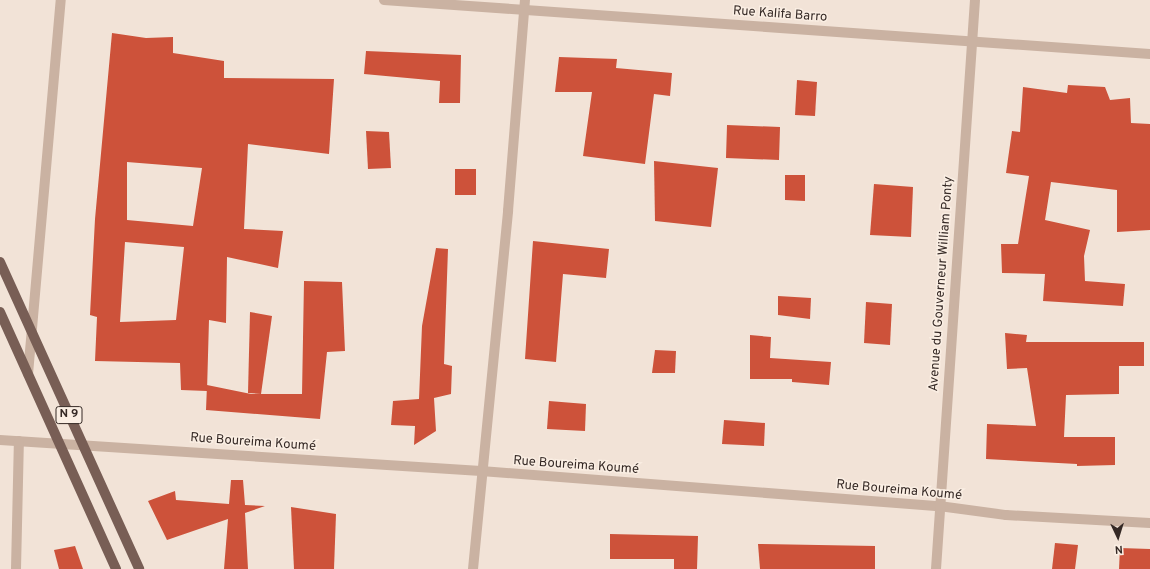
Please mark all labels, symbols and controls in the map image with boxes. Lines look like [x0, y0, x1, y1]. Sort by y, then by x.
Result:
street label: Rue Kalifa Barro [732, 4, 828, 26]
street label: Avenue du Gouverneur William Ponty [927, 176, 957, 392]
road number: N 9 [55, 405, 83, 425]
street label: Rue Boureima Koumé [190, 431, 316, 455]
street label: Rue Boureima Koumé [513, 454, 639, 478]
street label: Rue Boureima Koumé [835, 478, 963, 504]
north arrow [1098, 517, 1138, 557]
text: N [1114, 542, 1123, 556]

